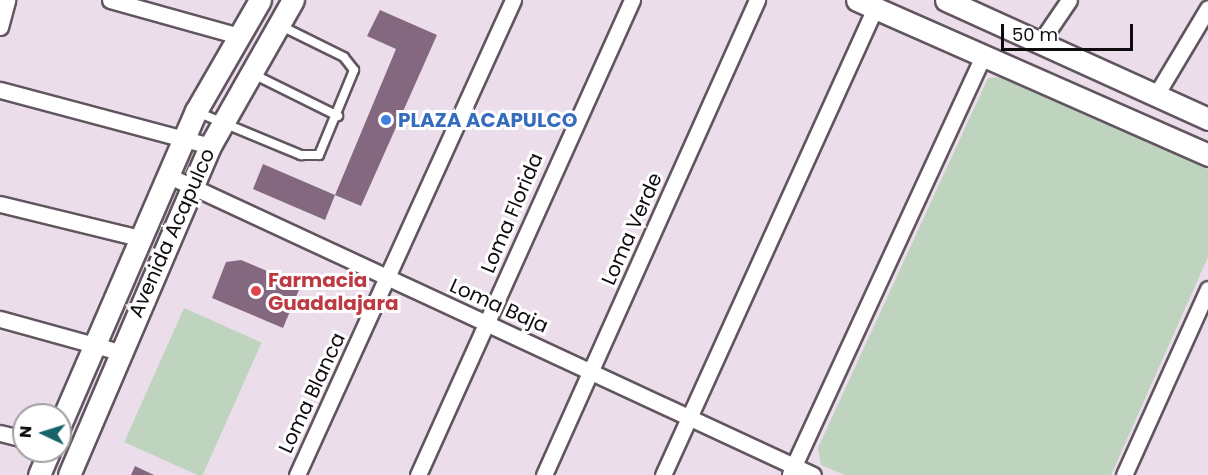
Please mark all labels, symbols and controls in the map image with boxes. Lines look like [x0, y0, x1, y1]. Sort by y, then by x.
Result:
scale bar [1004, 12, 1136, 50]
text: 50 m [1012, 22, 1058, 47]
place label: PLAZA ACAPULCO [398, 108, 577, 132]
marker: PLAZA ACAPULCO [379, 113, 393, 127]
street label: Avenida Acapulco [124, 145, 220, 321]
street label: Loma Florida [476, 149, 548, 277]
street label: Loma Verde [597, 169, 667, 289]
place label: Farmacia Guadalajara [268, 268, 399, 315]
street label: Loma Baja [446, 274, 552, 338]
marker: Farmacia Guadalajara [249, 284, 263, 298]
street label: Loma Blanca [274, 329, 350, 457]
north arrow [12, 403, 72, 463]
text: N [14, 425, 37, 439]

